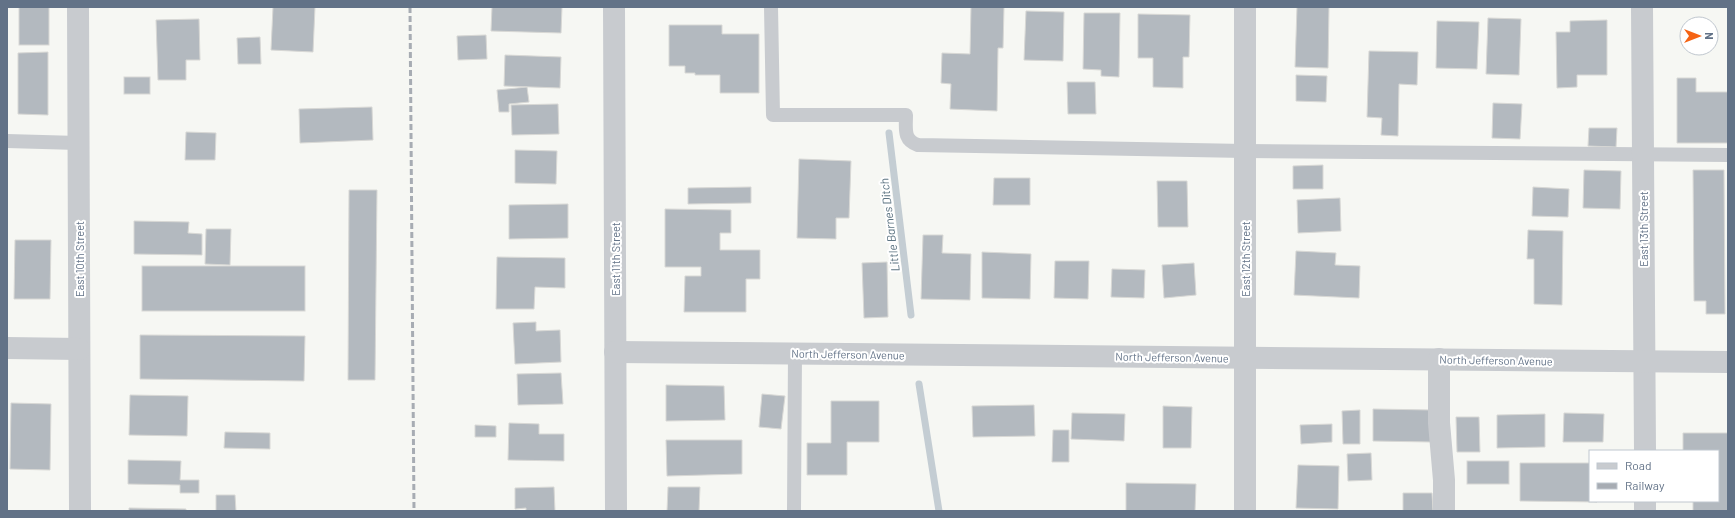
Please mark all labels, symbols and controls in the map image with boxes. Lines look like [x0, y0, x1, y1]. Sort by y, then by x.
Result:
north arrow [1679, 16, 1719, 56]
text: N [1703, 32, 1716, 40]
water label: Little Barnes Ditch [876, 178, 902, 272]
street label: East 13th Street [1637, 191, 1650, 267]
street label: East 10th Street [73, 221, 86, 297]
street label: East 12th Street [1239, 221, 1252, 297]
street label: East 11th Street [609, 222, 622, 296]
street label: North Jefferson Avenue [791, 347, 905, 361]
street label: North Jefferson Avenue [1115, 350, 1229, 364]
street label: North Jefferson Avenue [1439, 353, 1553, 367]
legend [1589, 450, 1719, 502]
text: Road [1625, 458, 1652, 472]
text: Railway [1625, 478, 1665, 492]

